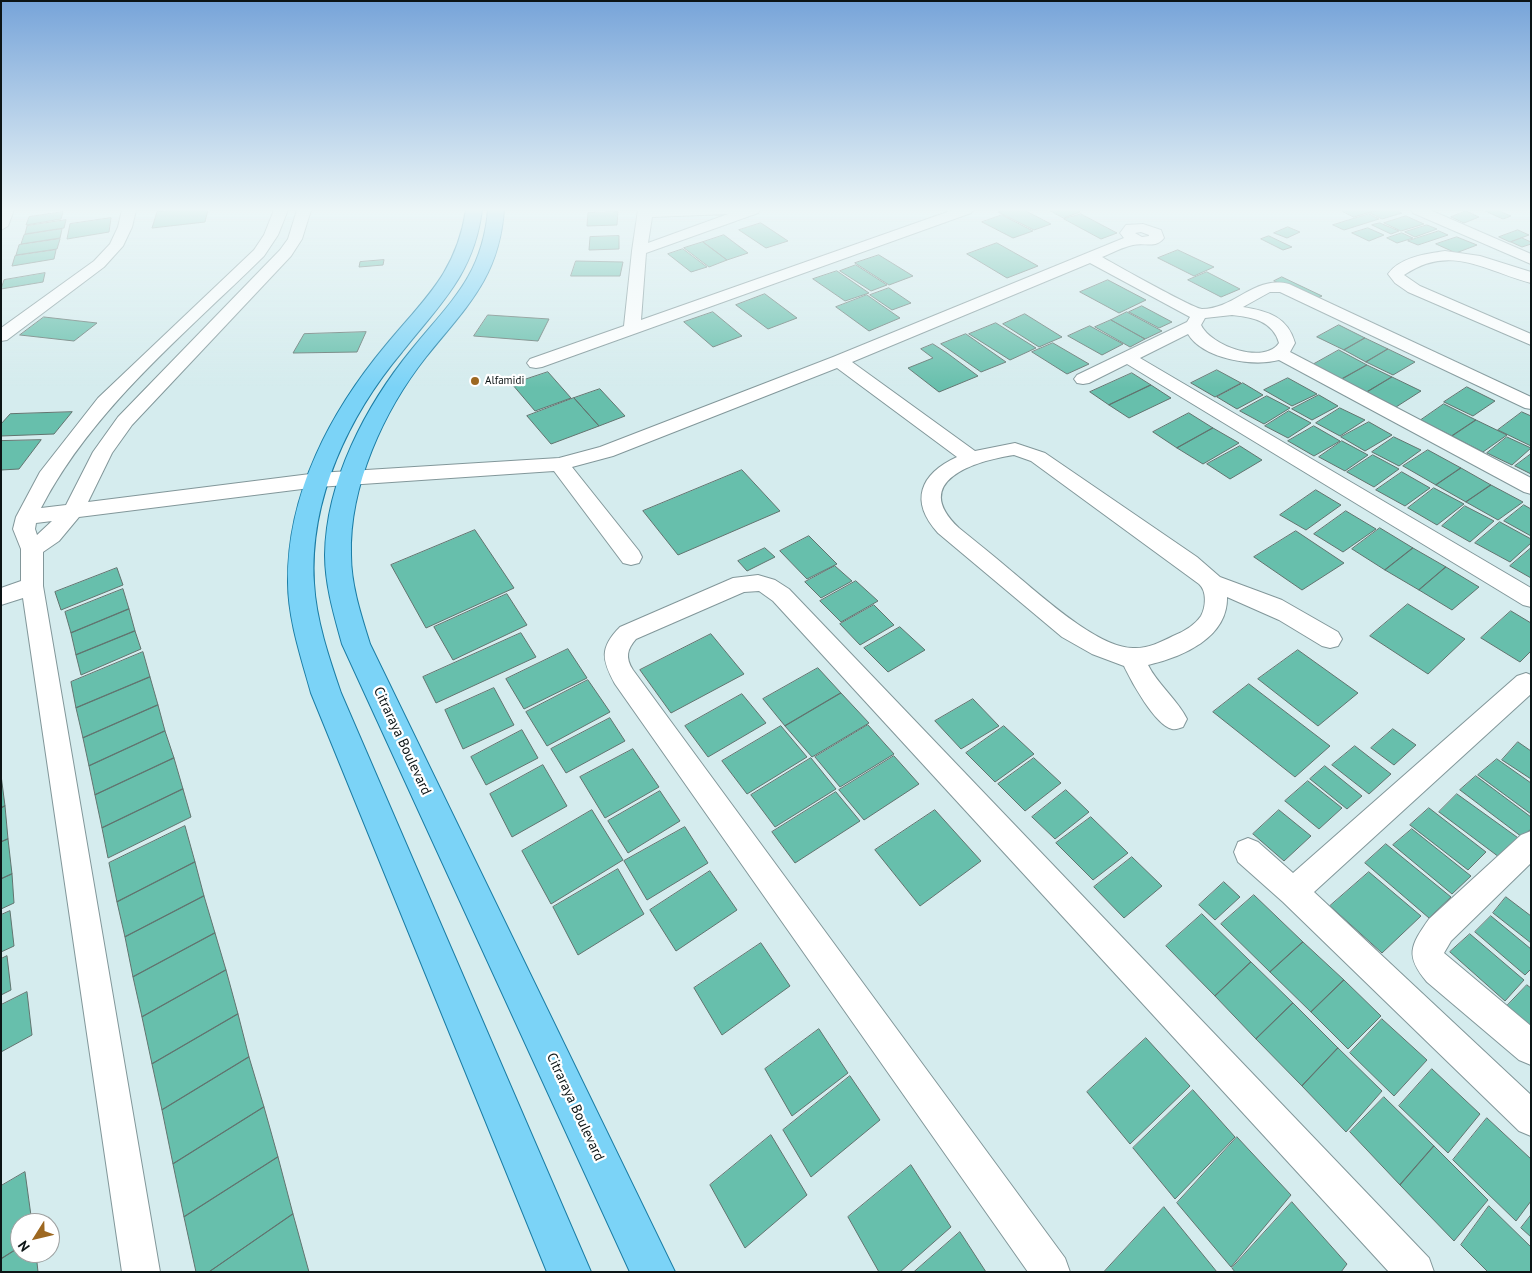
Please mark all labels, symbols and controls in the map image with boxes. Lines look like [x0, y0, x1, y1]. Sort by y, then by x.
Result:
place label: Alfamidi [485, 374, 524, 388]
marker: Alfamidi [469, 375, 481, 387]
street label: Citraraya Boulevard [370, 684, 434, 798]
street label: Citraraya Boulevard [543, 1050, 607, 1164]
north arrow [10, 1213, 60, 1263]
text: N [14, 1237, 34, 1255]

